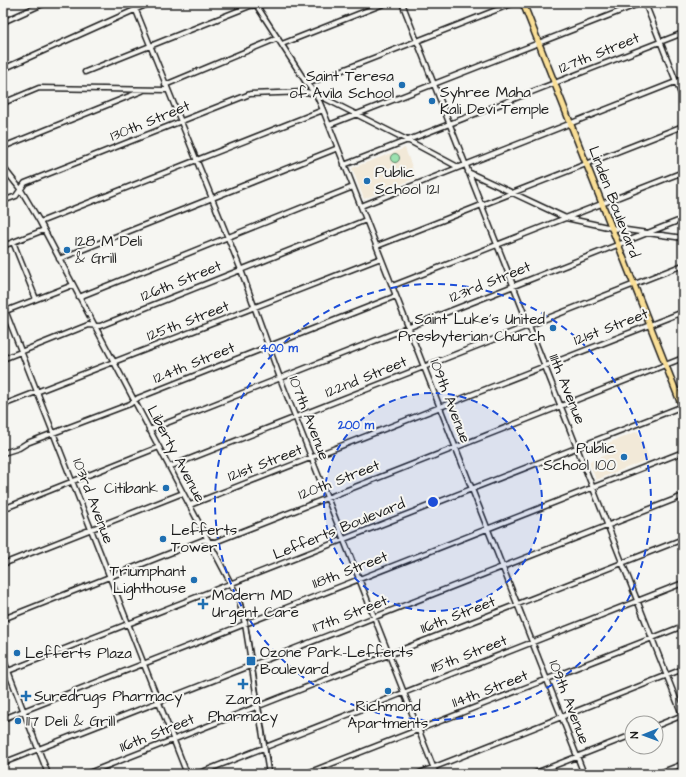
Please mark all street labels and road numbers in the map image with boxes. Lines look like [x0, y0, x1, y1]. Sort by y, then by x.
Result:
street label: 127th Street [555, 27, 643, 79]
street label: 130th Street [107, 95, 193, 147]
street label: Linden Boulevard [583, 143, 645, 261]
street label: 126th Street [137, 255, 225, 307]
street label: 123rd Street [446, 256, 534, 308]
street label: 125th Street [144, 296, 232, 346]
street label: 121st Street [571, 303, 651, 351]
street label: 124th Street [150, 337, 238, 389]
street label: 122nd Street [322, 351, 410, 403]
street label: 111th Avenue [543, 351, 591, 427]
street label: 109th Avenue [424, 356, 476, 446]
street label: 107th Avenue [283, 373, 335, 463]
street label: Liberty Avenue [141, 402, 210, 506]
street label: 121st Street [225, 439, 305, 487]
street label: 103rd Avenue [67, 455, 119, 547]
street label: 120th Street [295, 455, 383, 505]
street label: Lefferts Boulevard [270, 493, 409, 565]
street label: 118th Street [309, 546, 391, 594]
street label: 117th Street [309, 590, 391, 638]
street label: 116th Street [417, 591, 499, 639]
street label: 115th Street [428, 630, 510, 678]
street label: 109th Avenue [543, 657, 595, 747]
street label: 114th Street [449, 665, 531, 713]
street label: 116th Street [116, 708, 198, 758]

